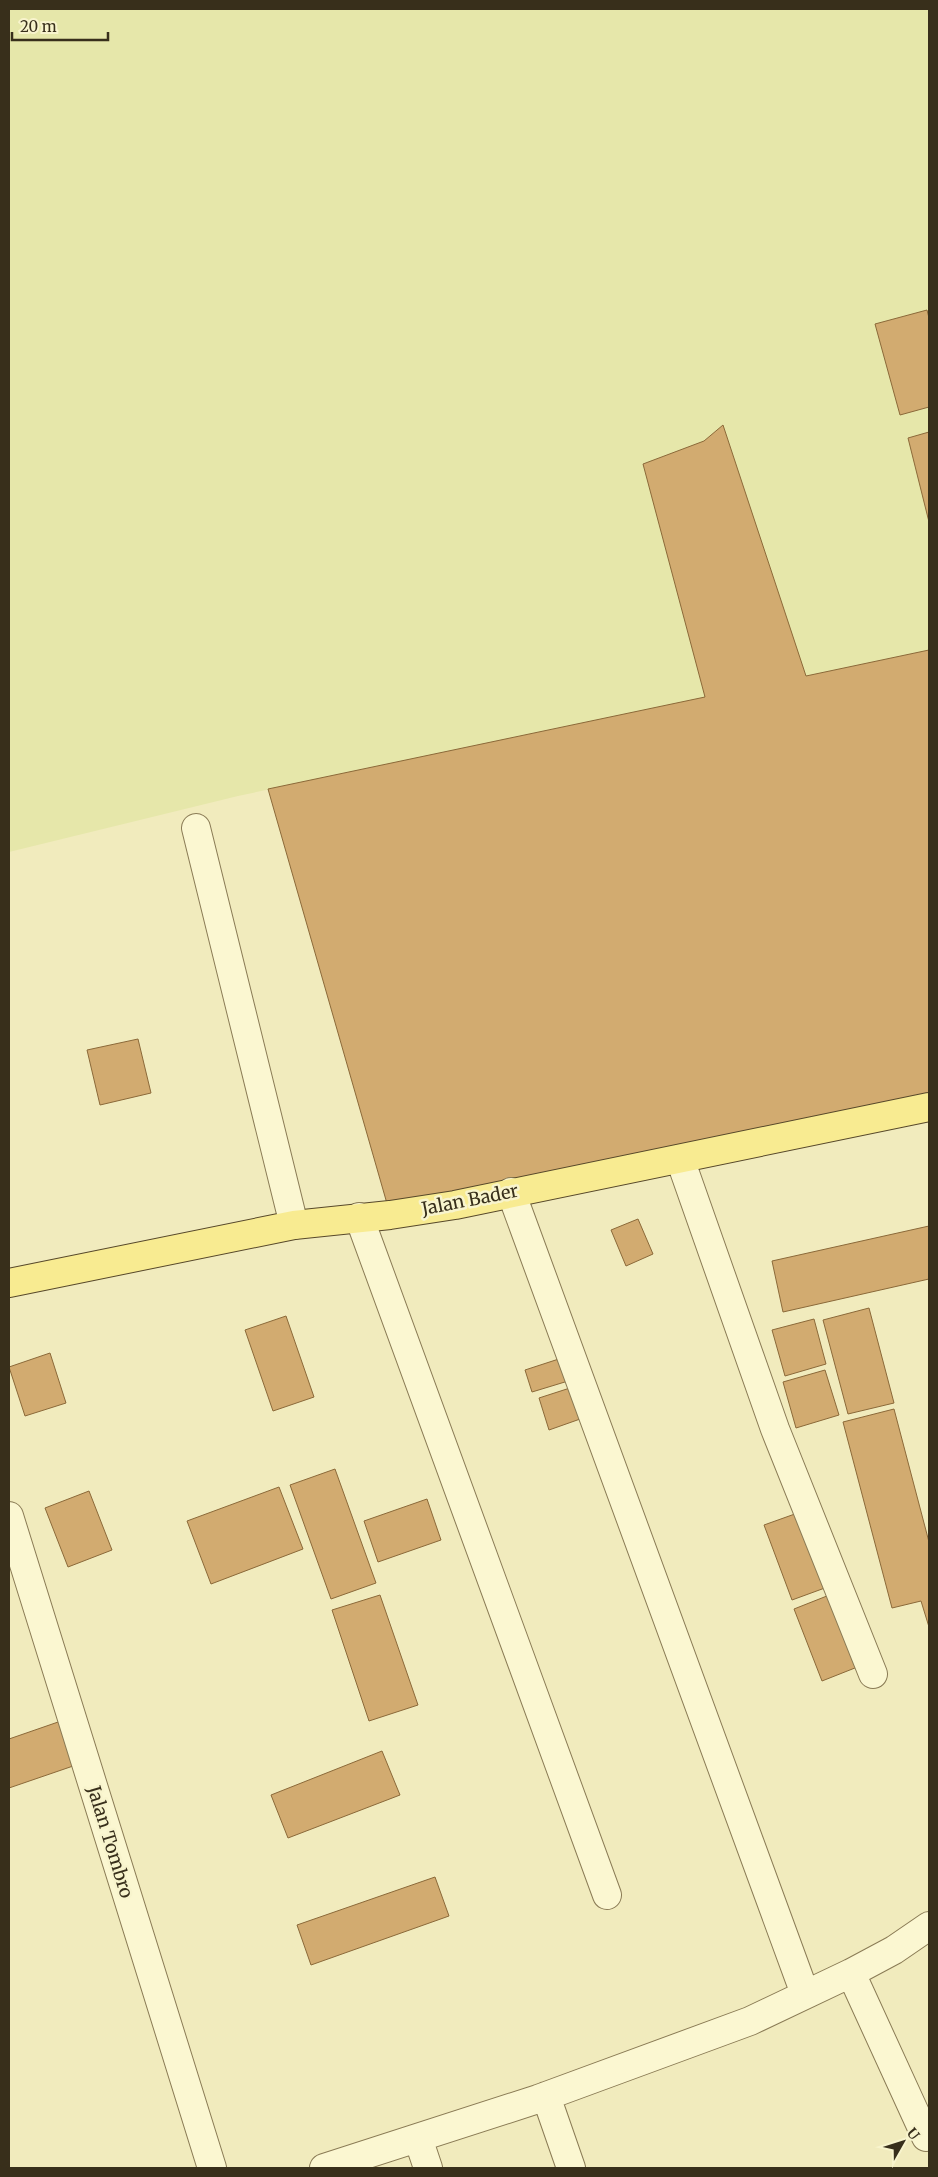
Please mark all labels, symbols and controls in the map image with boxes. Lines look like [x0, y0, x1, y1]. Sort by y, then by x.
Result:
scale bar [12, 10, 109, 42]
text: 20 m [20, 17, 57, 36]
street label: Jalan Bader [419, 1179, 520, 1220]
street label: Jalan Tombro [82, 1782, 138, 1901]
north arrow [878, 2117, 928, 2167]
text: U [903, 2124, 924, 2144]

